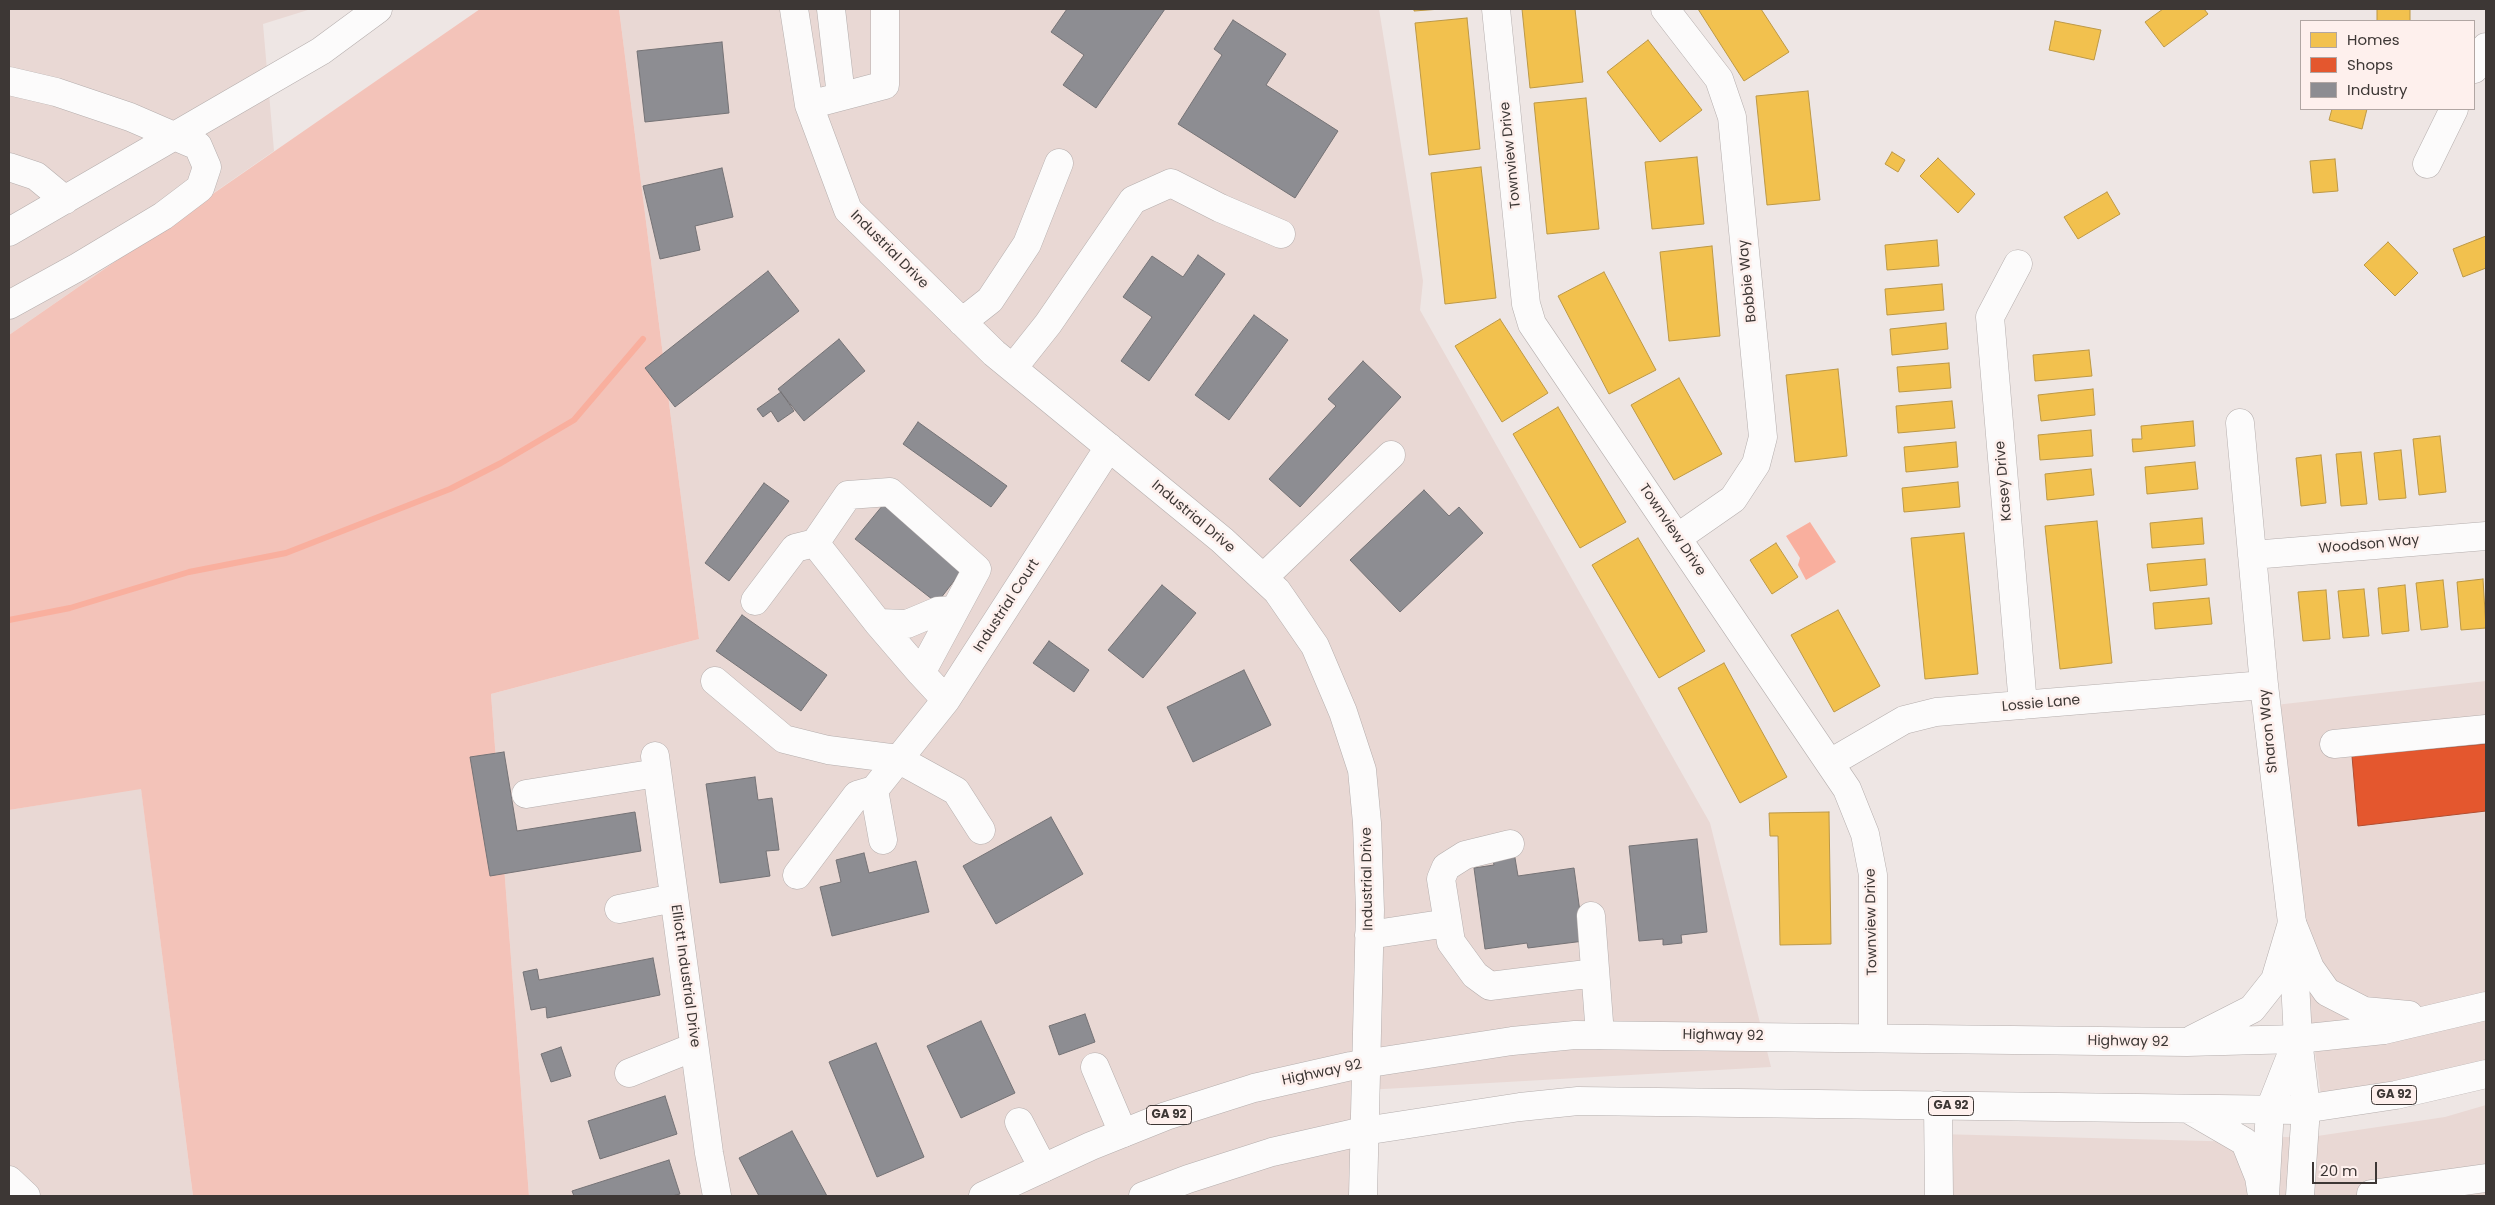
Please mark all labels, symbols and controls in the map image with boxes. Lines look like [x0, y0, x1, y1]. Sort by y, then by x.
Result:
legend [2300, 20, 2475, 110]
text: Homes [2347, 29, 2400, 50]
text: Shops [2347, 54, 2393, 75]
text: Industry [2347, 79, 2407, 100]
street label: Townview Drive [1497, 101, 1525, 209]
street label: Industrial Drive [846, 207, 932, 293]
street label: Bobbie Way [1735, 239, 1761, 323]
street label: Kasey Drive [1992, 440, 2016, 522]
street label: Industrial Drive [1148, 477, 1238, 557]
street label: Townview Drive [1635, 481, 1709, 579]
street label: Woodson Way [2318, 532, 2420, 558]
street label: Industrial Court [971, 556, 1043, 656]
street label: Sharon Way [2256, 688, 2282, 774]
street label: Lossie Lane [2001, 692, 2081, 716]
street label: Industrial Drive [1359, 827, 1377, 931]
street label: Townview Drive [1863, 868, 1881, 976]
street label: Elliott Industrial Drive [667, 904, 703, 1048]
street label: Highway 92 [1682, 1027, 1764, 1045]
street label: Highway 92 [2087, 1033, 2169, 1051]
street label: Highway 92 [1281, 1056, 1363, 1090]
road number: GA 92 [2372, 1086, 2416, 1104]
road number: GA 92 [1928, 1096, 1974, 1116]
road number: GA 92 [1146, 1106, 1192, 1124]
scale bar [2315, 1152, 2380, 1184]
text: 20 m [2320, 1160, 2358, 1181]

